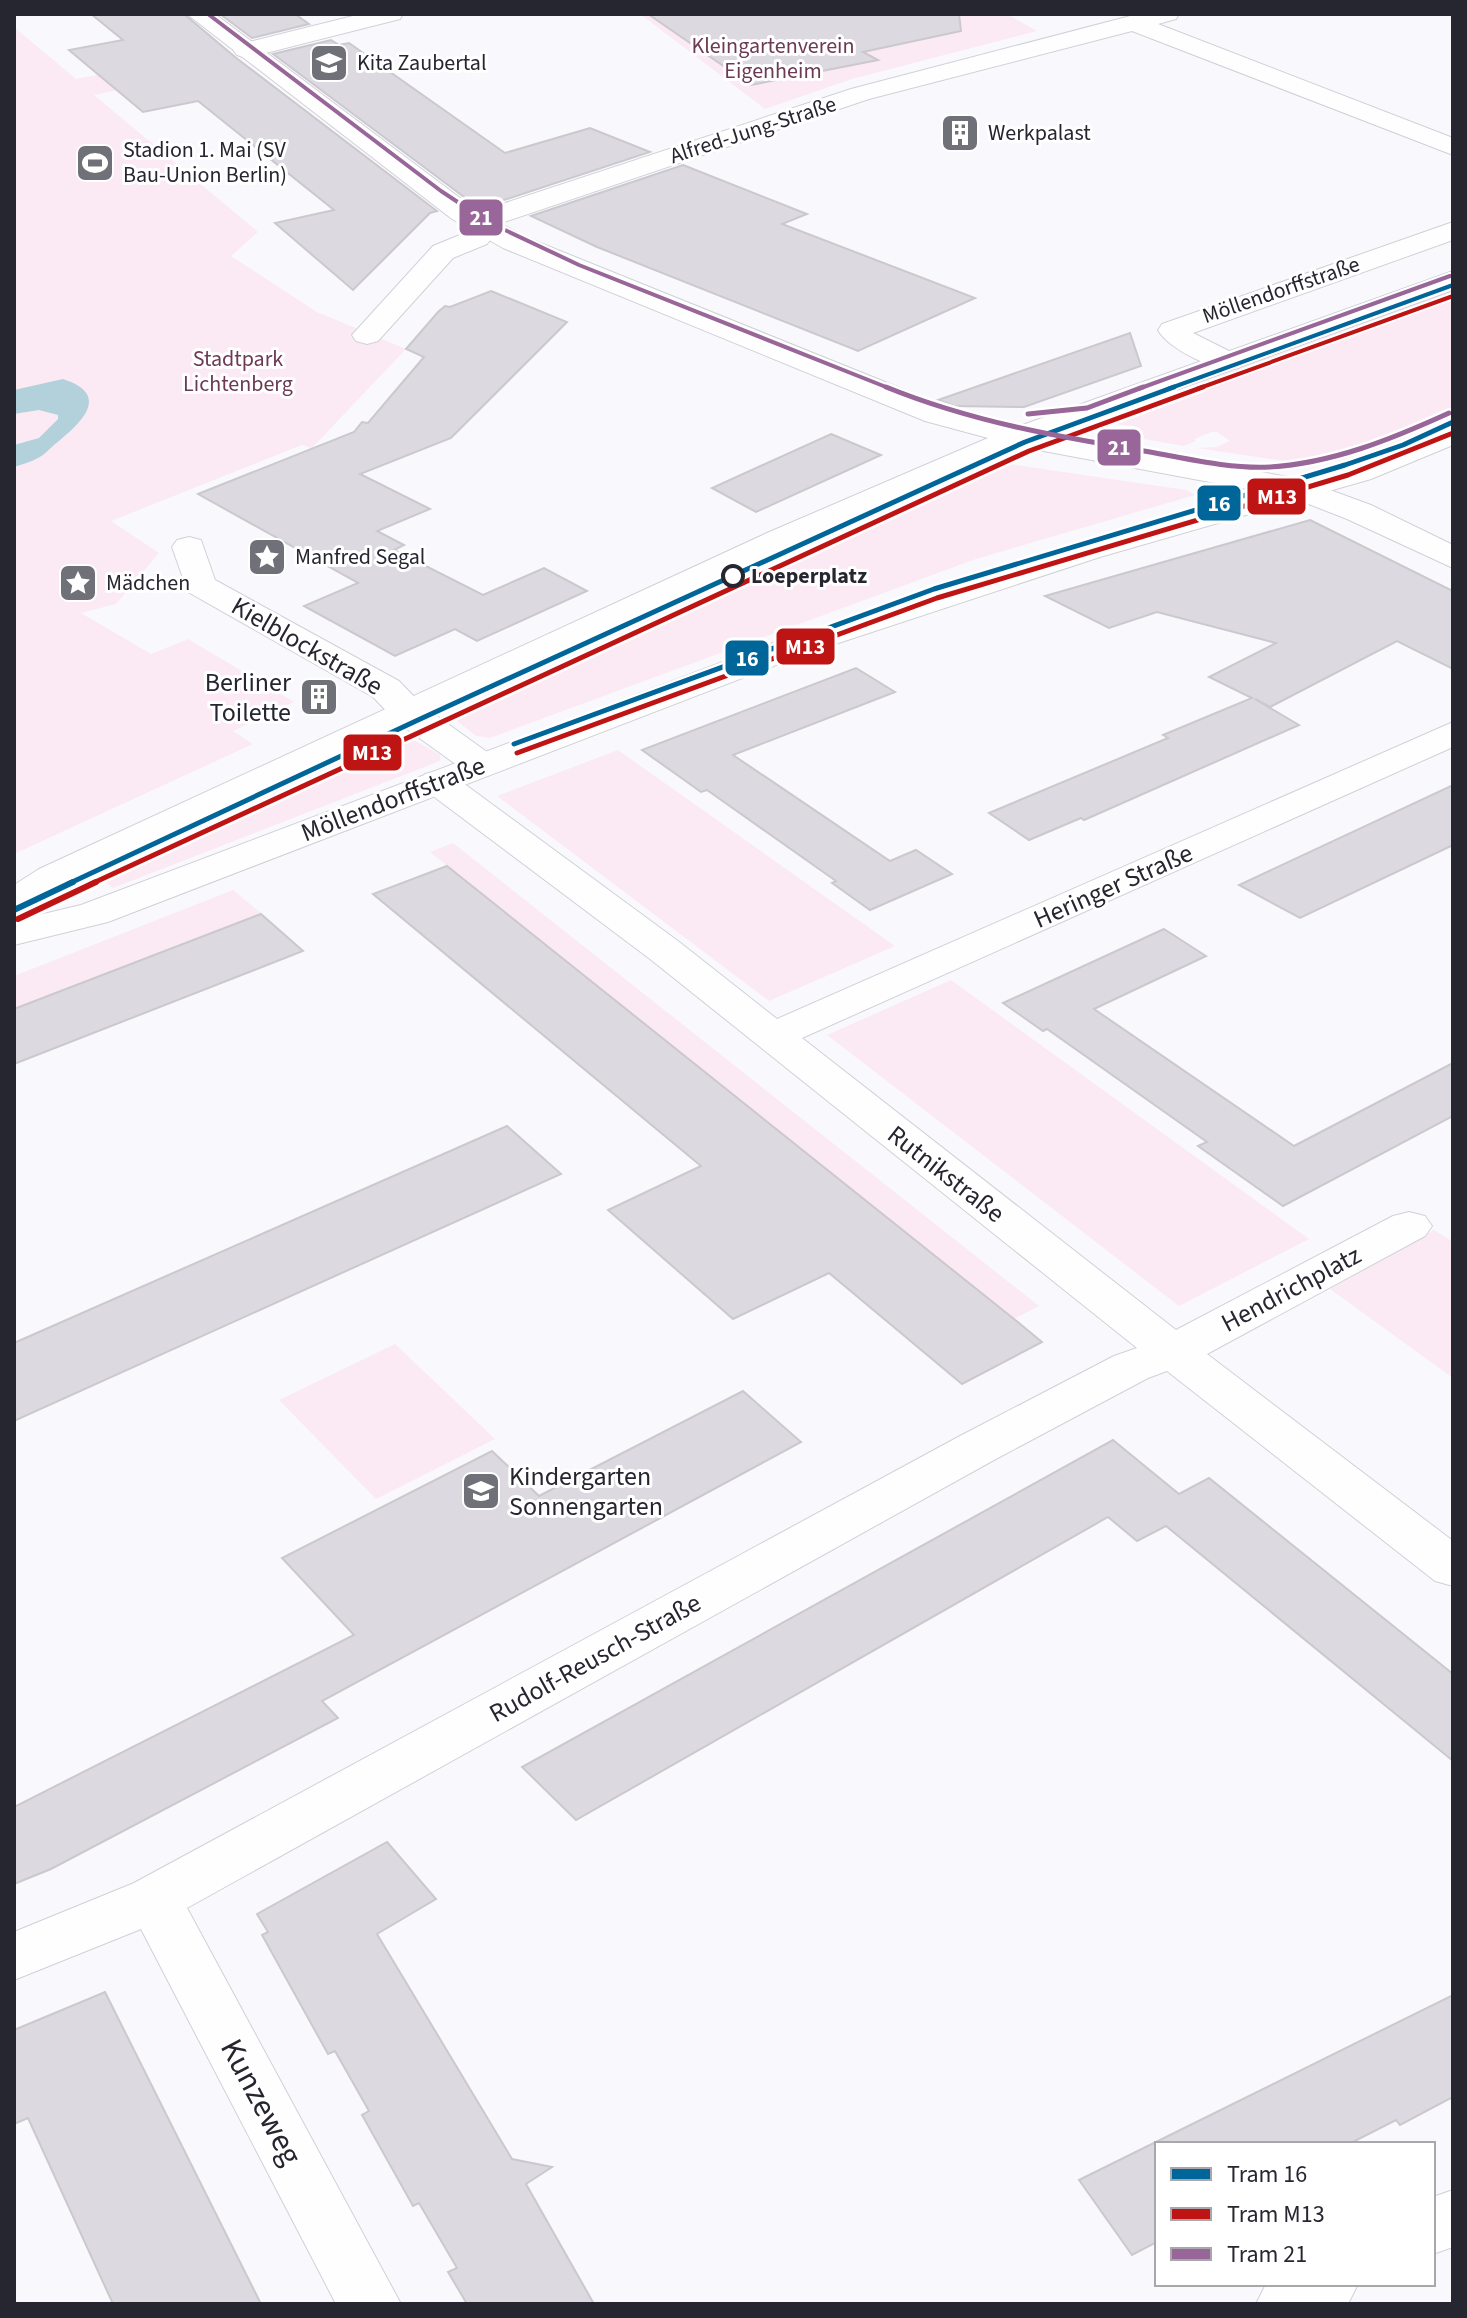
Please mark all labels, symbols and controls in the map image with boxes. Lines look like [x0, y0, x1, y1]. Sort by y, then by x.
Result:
park label: Kleingartenverein Eigenheim [691, 30, 855, 87]
school or university icon: Kita Zaubertal [308, 42, 350, 84]
place label: Kita Zaubertal [357, 47, 487, 79]
street label: Alfred-Jung-Straße [666, 88, 841, 172]
building icon: Werkpalast [939, 112, 981, 154]
place label: Werkpalast [988, 117, 1091, 149]
place label: Stadion 1. Mai (SV Bau-Union Berlin) [123, 134, 287, 191]
sports icon: Stadion 1. Mai (SV Bau-Union Berlin) [74, 142, 116, 184]
line badge: 21 [458, 198, 504, 237]
text: 21 [469, 202, 493, 234]
street label: Möllendorffstraße [1198, 248, 1364, 332]
park label: Stadtpark Lichtenberg [183, 343, 293, 400]
line badge: 21 [1096, 428, 1142, 467]
text: 21 [1107, 432, 1131, 464]
line badge: M13 [1246, 477, 1307, 516]
text: M13 [1257, 481, 1297, 513]
line badge: 16 [1196, 484, 1242, 522]
text: 16 [1207, 488, 1231, 520]
place icon: Manfred Segal [246, 536, 288, 578]
place label: Manfred Segal [295, 541, 425, 573]
place label: Loeperplatz [751, 560, 867, 592]
place icon: Mädchen [57, 562, 99, 604]
marker: Loeperplatz [722, 565, 744, 587]
place label: Mädchen [106, 567, 190, 599]
street label: Kielblockstraße [224, 588, 390, 704]
line badge: M13 [775, 627, 836, 666]
text: M13 [785, 631, 825, 663]
line badge: 16 [724, 639, 770, 677]
text: 16 [735, 643, 759, 675]
place label: Berliner Toilette [205, 664, 292, 731]
building icon: Berliner Toilette [298, 676, 340, 718]
line badge: M13 [342, 733, 403, 772]
text: M13 [352, 737, 392, 769]
street label: Möllendorffstraße [296, 747, 490, 851]
street label: Heringer Straße [1027, 834, 1199, 938]
street label: Rutnikstraße [880, 1116, 1012, 1232]
street label: Hendrichplatz [1215, 1237, 1367, 1341]
place label: Kindergarten Sonnengarten [509, 1458, 663, 1525]
school or university icon: Kindergarten Sonnengarten [460, 1470, 502, 1512]
street label: Rudolf-Reusch-Straße [482, 1584, 708, 1732]
street label: Kunzeweg [209, 2031, 313, 2173]
legend [1155, 2142, 1435, 2286]
text: Tram 16 [1227, 2157, 1307, 2192]
text: Tram M13 [1227, 2197, 1325, 2232]
text: Tram 21 [1227, 2237, 1307, 2272]

